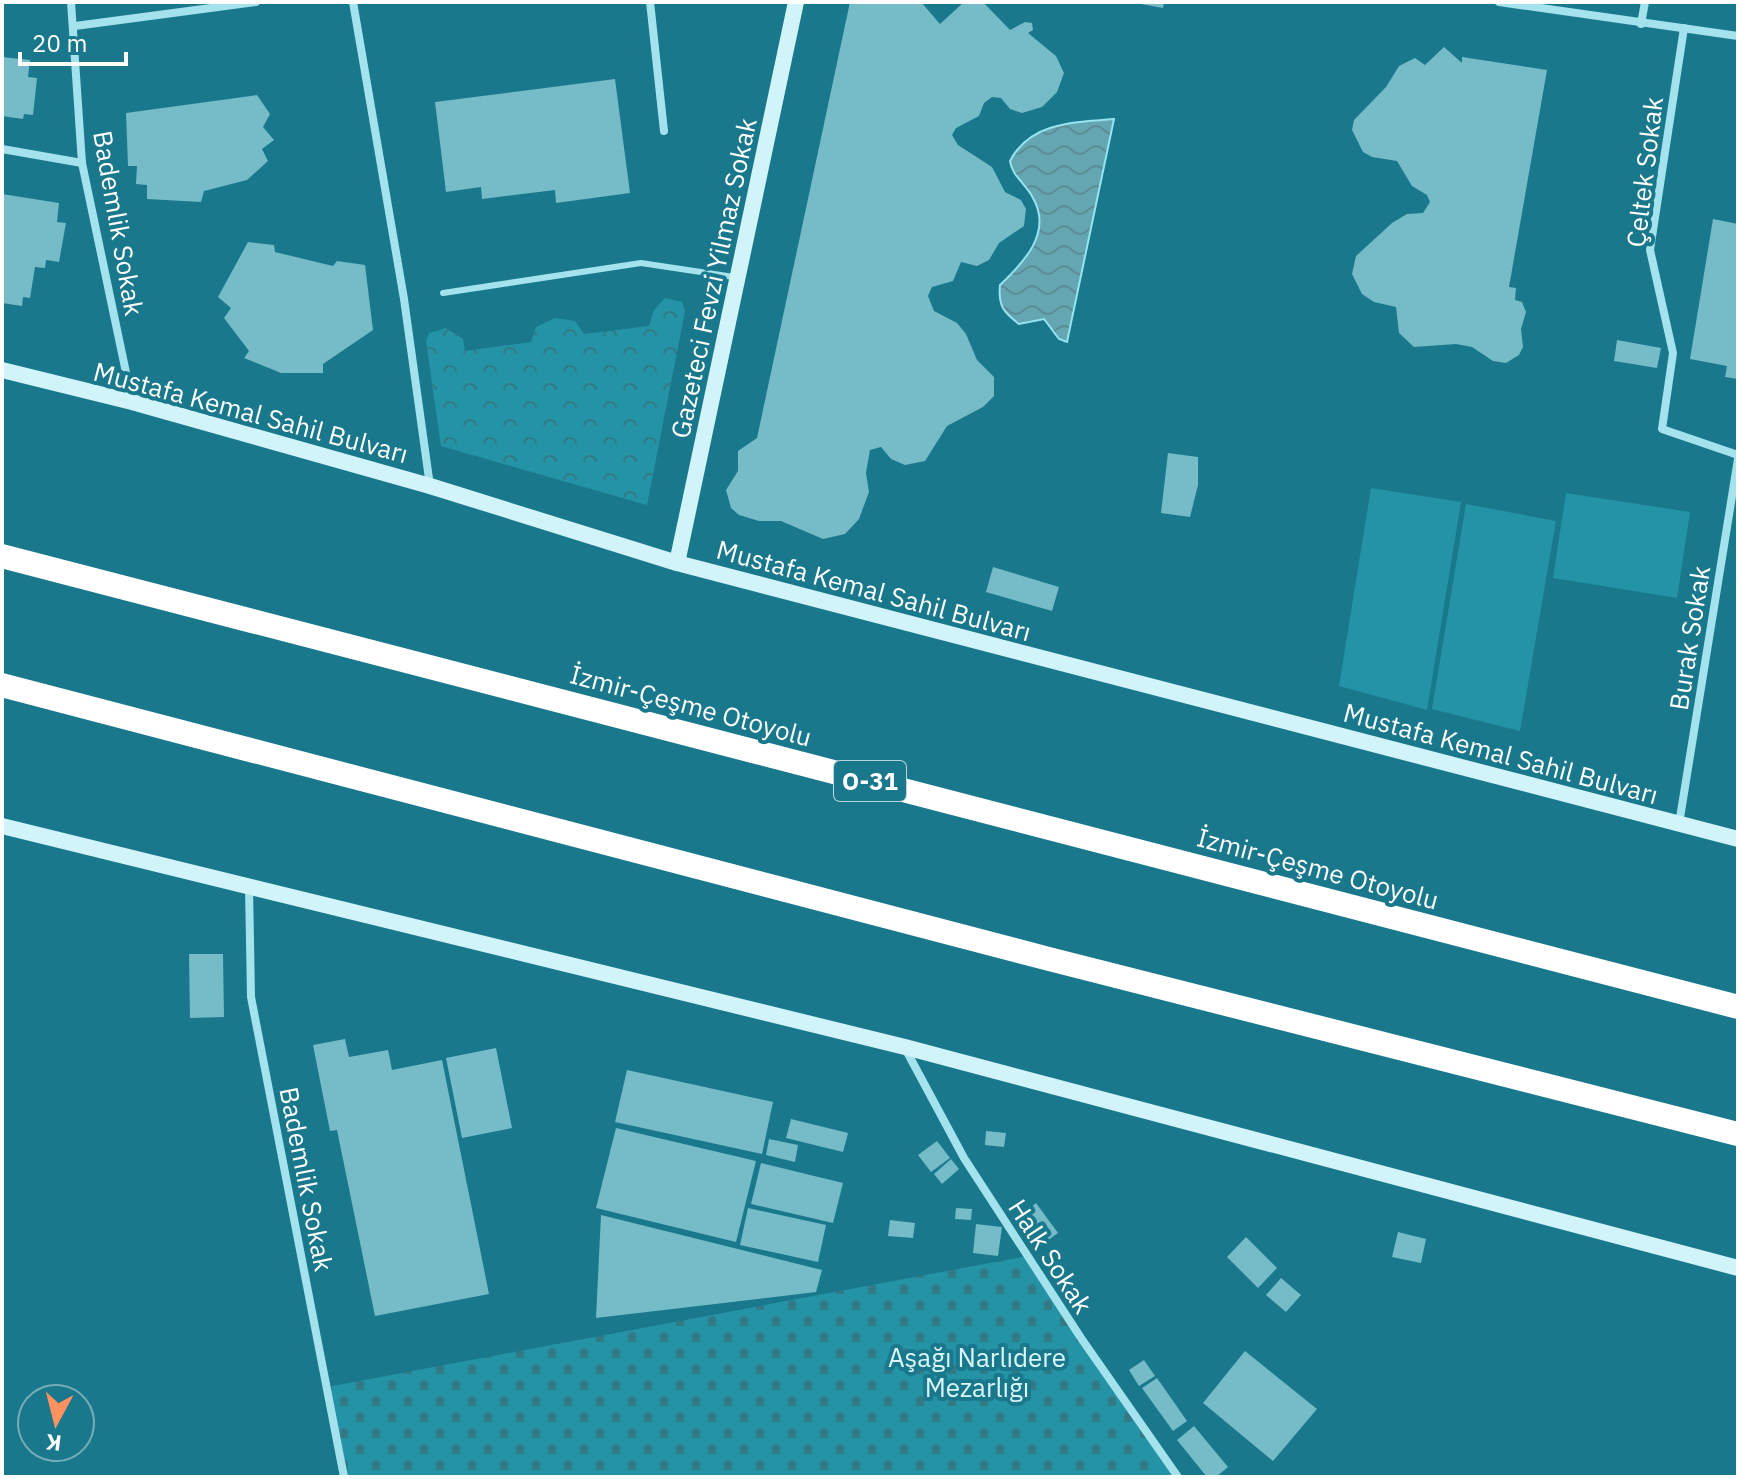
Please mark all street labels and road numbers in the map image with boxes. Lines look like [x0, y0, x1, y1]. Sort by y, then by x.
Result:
street label: Çeltek Sokak [1618, 95, 1670, 249]
street label: Gazeteci Fevzi Yilmaz Sokak [662, 114, 764, 441]
street label: Bademlik Sokak [86, 128, 152, 318]
street label: Mustafa Kemal Sahil Bulvarı [90, 354, 412, 470]
street label: Mustafa Kemal Sahil Bulvarı [713, 532, 1035, 648]
street label: Burak Sokak [1661, 563, 1717, 713]
street label: İzmir-Çeşme Otoyolu [566, 656, 816, 754]
street label: Mustafa Kemal Sahil Bulvarı [1340, 695, 1662, 811]
road number: O-31 [834, 761, 906, 801]
street label: İzmir-Çeşme Otoyolu [1193, 819, 1443, 917]
street label: Bademlik Sokak [272, 1084, 342, 1274]
street label: Halk Sokak [1001, 1192, 1101, 1320]

